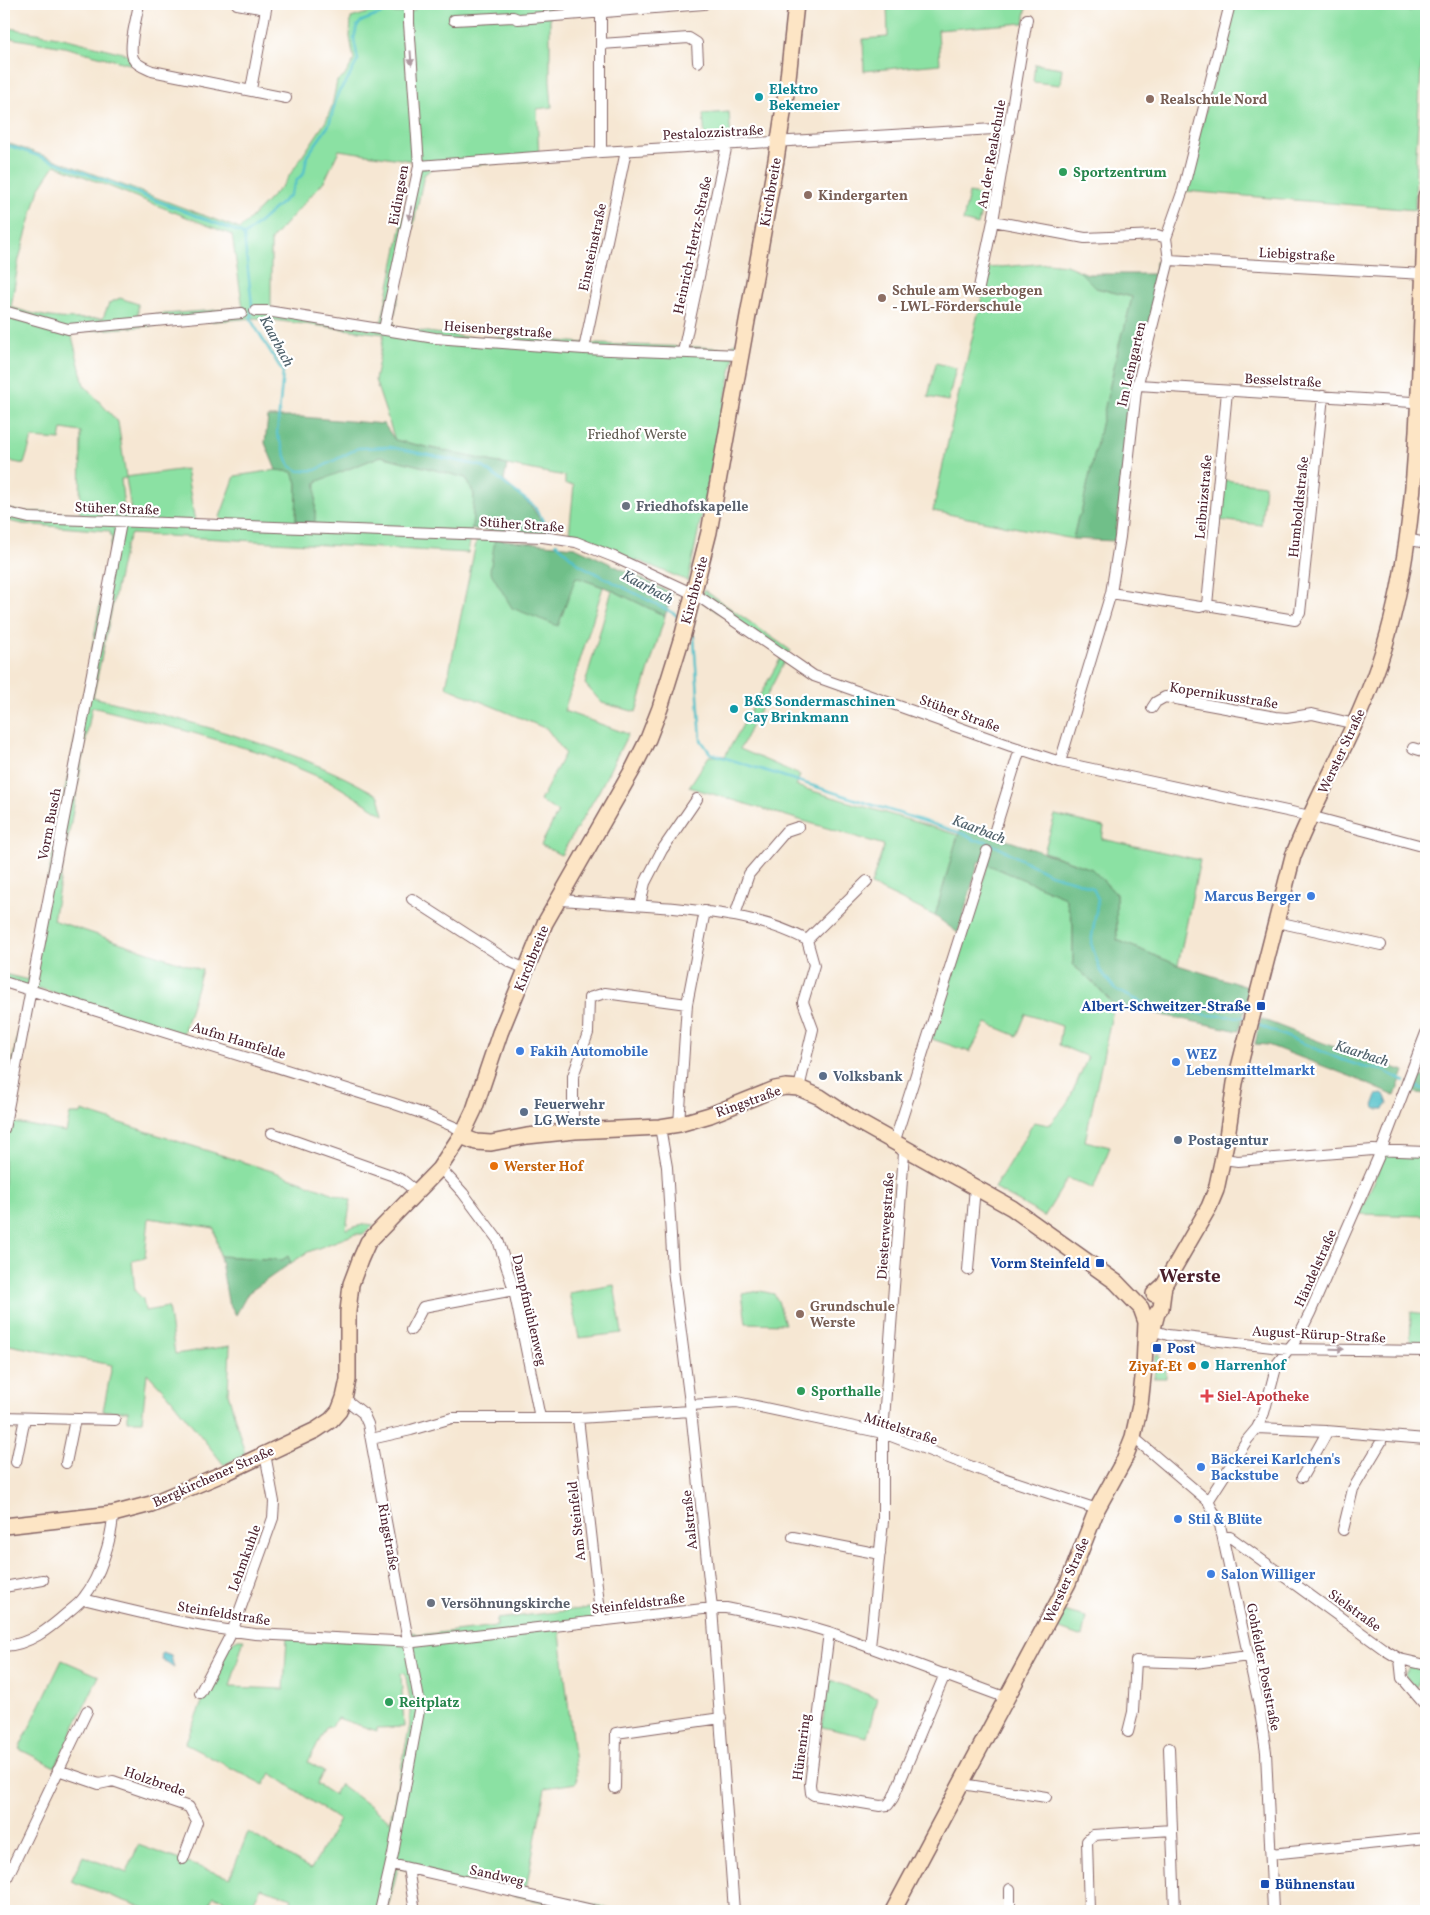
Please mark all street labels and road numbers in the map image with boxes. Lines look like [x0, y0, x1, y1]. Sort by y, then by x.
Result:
street label: An der Realschule [974, 98, 1011, 210]
street label: Pestalozzistraße [662, 121, 764, 146]
street label: Kirchbreite [756, 156, 787, 228]
street label: Eidingsen [385, 163, 414, 227]
street label: Heinrich-Hertz-Straße [670, 174, 717, 316]
street label: Einsteinstraße [575, 201, 612, 293]
street label: Liebigstraße [1258, 244, 1336, 267]
street label: Heisenbergstraße [443, 317, 553, 344]
street label: Im Leingarten [1113, 320, 1151, 409]
street label: Besselstraße [1244, 370, 1322, 393]
street label: Leibnizstraße [1191, 454, 1218, 540]
street label: Humboldtstraße [1285, 455, 1314, 559]
street label: Stüher Straße [74, 499, 160, 520]
street label: Stüher Straße [479, 513, 565, 538]
street label: Kirchbreite [677, 554, 714, 626]
street label: Kopernikusstraße [1168, 679, 1280, 715]
street label: Stüher Straße [916, 691, 1003, 738]
street label: Werster Straße [1314, 706, 1371, 797]
street label: Vorm Busch [34, 786, 67, 862]
street label: Kirchbreite [511, 922, 554, 994]
street label: Aufm Hamfelde [189, 1018, 288, 1065]
street label: Ringstraße [713, 1082, 784, 1123]
street label: Diesterwegstraße [873, 1171, 900, 1280]
street label: Händelstraße [1291, 1226, 1342, 1311]
street label: Dampfmühlenweg [506, 1253, 551, 1368]
street label: August-Rürup-Straße [1251, 1322, 1387, 1349]
street label: Mittelstraße [861, 1409, 940, 1450]
street label: Bergkirchener Straße [150, 1442, 278, 1513]
street label: Am Steinfeld [564, 1480, 591, 1562]
street label: Aalstraße [678, 1489, 703, 1551]
street label: Ringstraße [372, 1502, 403, 1573]
street label: Lehmkuhle [225, 1522, 266, 1595]
street label: Werster Straße [1040, 1534, 1095, 1626]
street label: Sielstraße [1324, 1585, 1385, 1637]
street label: Steinfeldstraße [590, 1589, 686, 1620]
street label: Steinfeldstraße [176, 1598, 272, 1631]
street label: Gohfelder Poststraße [1241, 1602, 1284, 1733]
street label: Hünenring [789, 1713, 816, 1782]
street label: Holzbrede [121, 1763, 188, 1802]
street label: Sandweg [468, 1861, 526, 1892]

